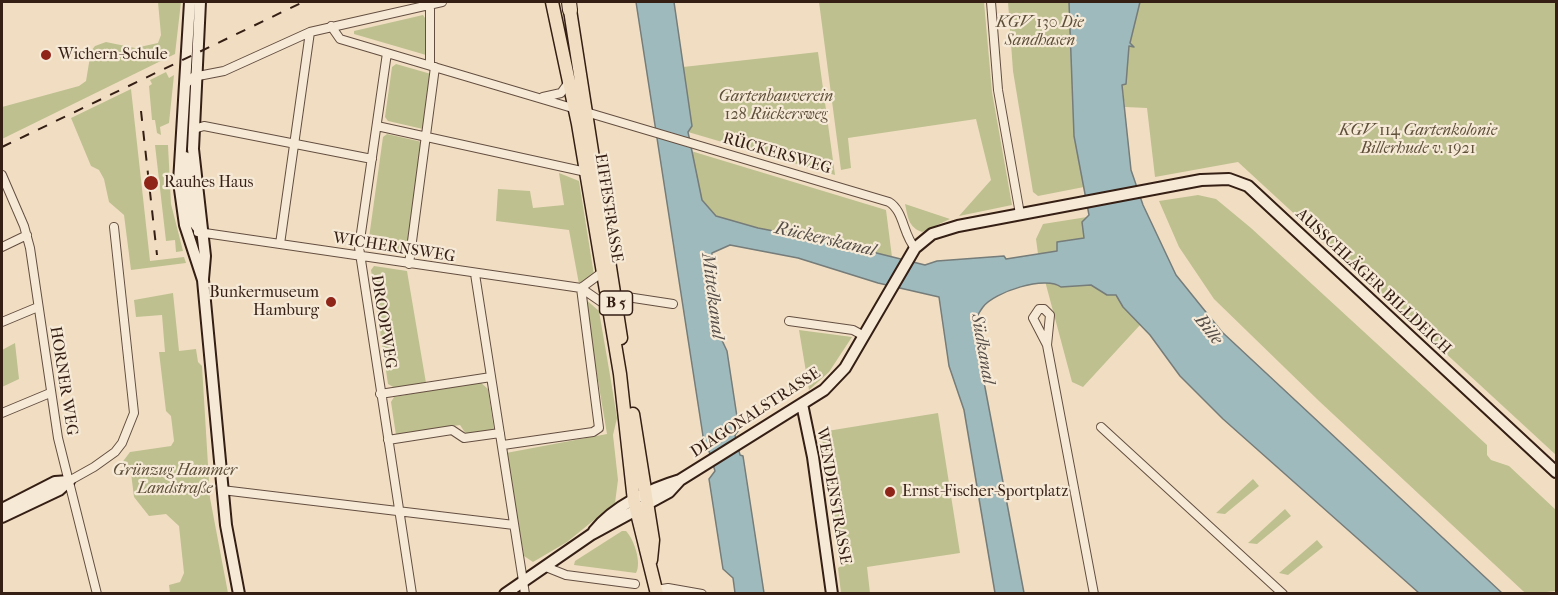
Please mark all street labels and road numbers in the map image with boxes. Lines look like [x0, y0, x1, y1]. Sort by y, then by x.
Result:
street label: RÜCKERSWEG [720, 129, 834, 179]
street label: EIFFESTRASSE [590, 152, 626, 264]
street label: AUSSCHLÄGER BILLDEICH [1291, 205, 1455, 359]
street label: WICHERNSWEG [331, 229, 457, 267]
street label: DROOPWEG [366, 274, 400, 370]
road number: B 5 [600, 291, 632, 315]
street label: HORNER WEG [45, 325, 81, 437]
street label: DIAGONALSTRASSE [687, 364, 825, 462]
street label: WENDENSTRASSE [811, 426, 855, 566]

